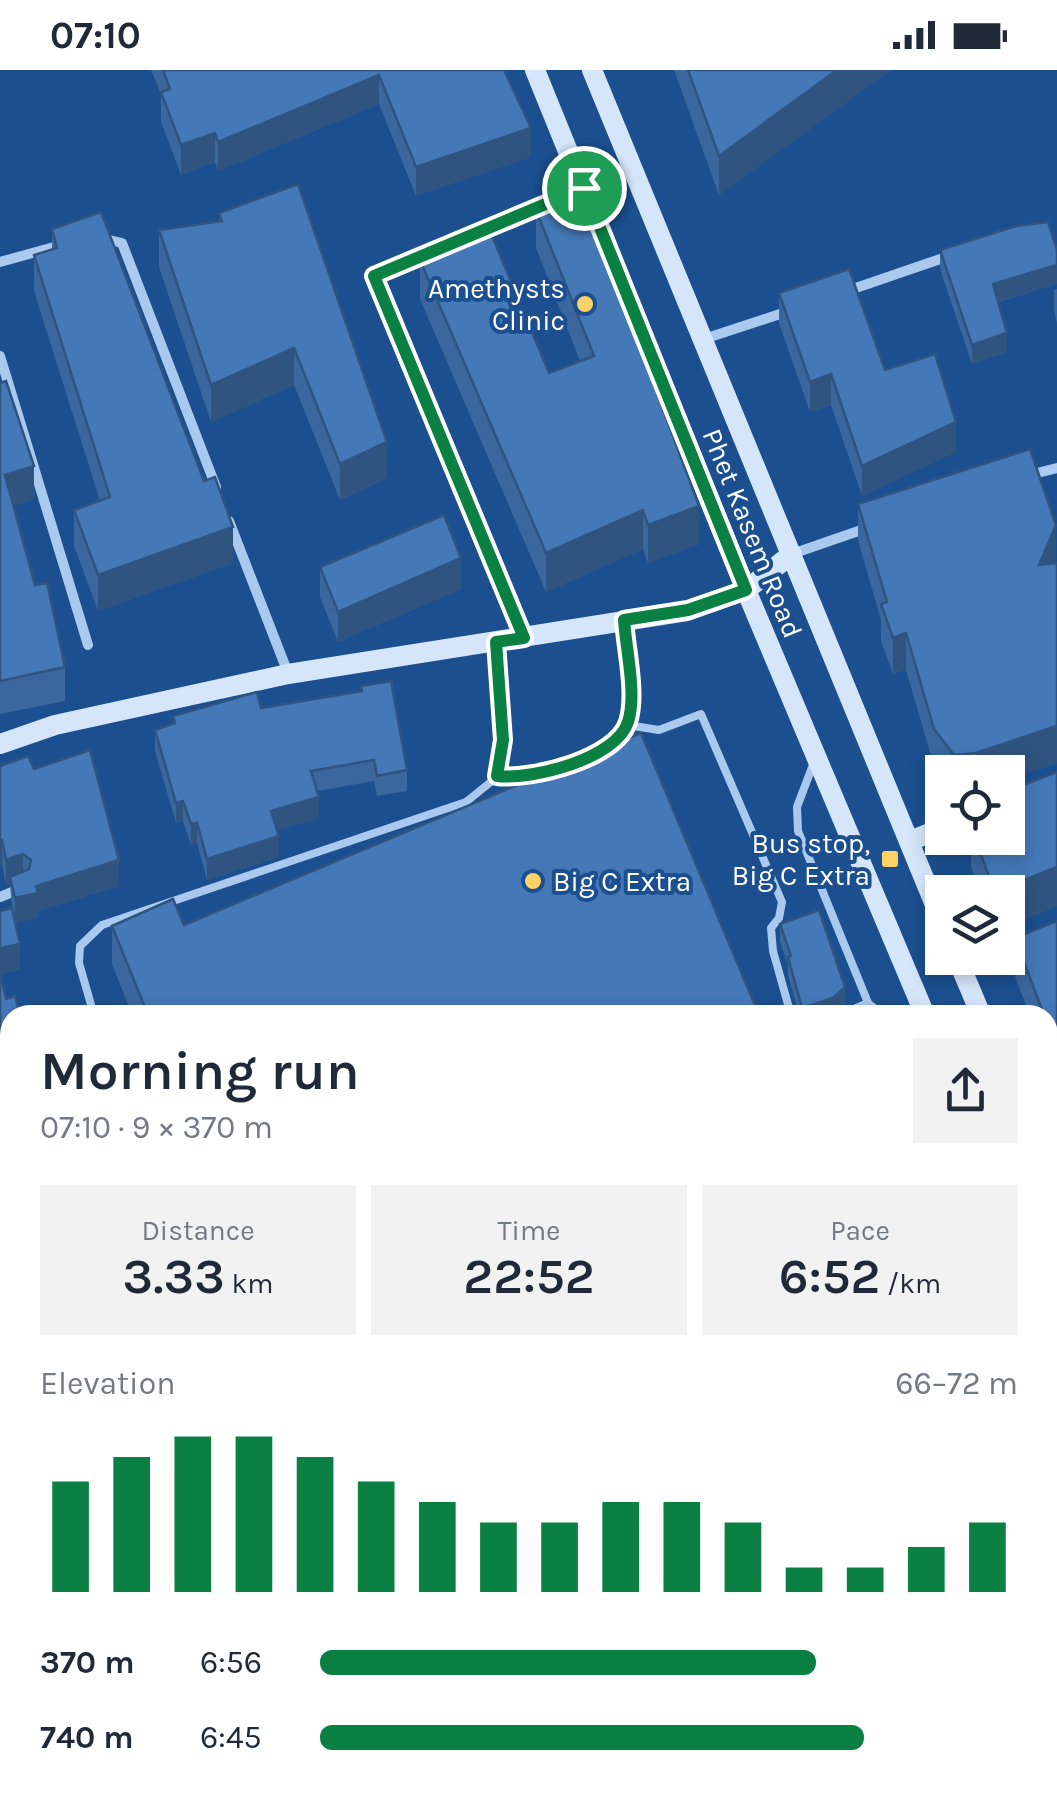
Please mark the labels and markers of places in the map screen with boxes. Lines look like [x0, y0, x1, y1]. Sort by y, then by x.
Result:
pin [542, 146, 627, 231]
place label: Amethysts Clinic [428, 272, 565, 337]
marker: Amethysts Clinic [574, 293, 596, 315]
place label: Bus stop, Big C Extra [732, 827, 870, 892]
marker: Bus stop, Big C Extra [879, 848, 901, 870]
place label: Big C Extra [553, 865, 691, 898]
marker: Big C Extra [522, 870, 544, 892]

